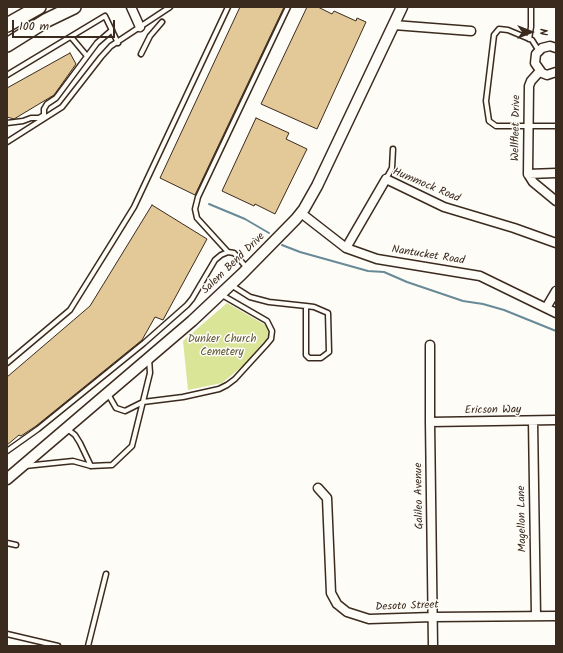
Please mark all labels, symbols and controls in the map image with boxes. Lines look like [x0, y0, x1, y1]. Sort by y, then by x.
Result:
scale bar [14, 12, 117, 38]
north arrow [511, 12, 551, 52]
text: 100 m [19, 17, 49, 36]
text: N [534, 29, 552, 35]
street label: Wellfleet Drive [510, 95, 524, 161]
street label: Hummock Road [390, 166, 462, 206]
street label: Salem Bend Drive [200, 231, 268, 297]
street label: Nantucket Road [391, 244, 465, 268]
park label: Dunker Church Cemetery [188, 333, 256, 359]
street label: Ericson Way [465, 404, 521, 418]
street label: Galileo Avenue [413, 463, 427, 529]
street label: Magellon Lane [516, 486, 530, 552]
street label: Desoto Street [375, 599, 439, 615]

